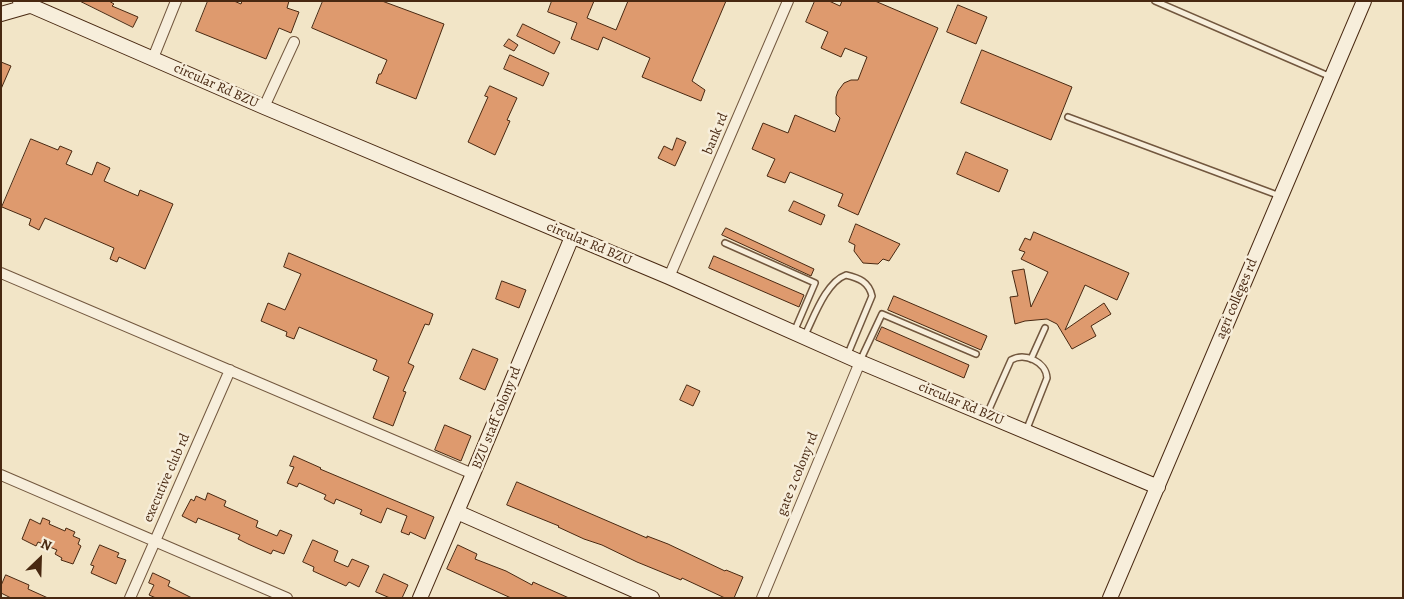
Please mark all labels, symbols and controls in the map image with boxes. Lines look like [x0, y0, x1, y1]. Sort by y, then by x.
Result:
street label: circular Rd BZU [171, 60, 261, 112]
street label: bank rd [700, 111, 732, 157]
street label: circular Rd BZU [544, 218, 634, 270]
street label: agri colleges rd [1213, 256, 1261, 342]
street label: BZU staff colony rd [469, 364, 525, 472]
street label: circular Rd BZU [916, 378, 1006, 430]
street label: gate 2 colony rd [774, 430, 822, 518]
street label: executive club rd [140, 431, 194, 525]
north arrow [15, 534, 65, 584]
text: N [38, 534, 55, 556]

